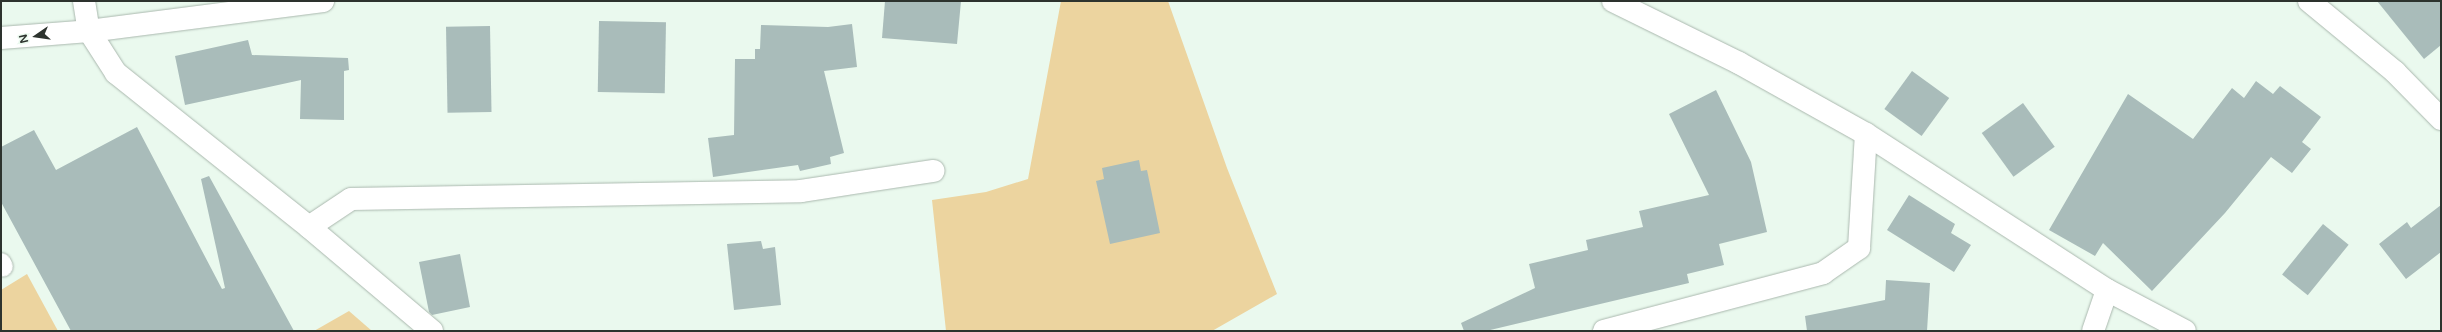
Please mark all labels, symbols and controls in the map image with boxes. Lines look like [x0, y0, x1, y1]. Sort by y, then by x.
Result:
north arrow [16, 16, 56, 56]
text: N [16, 33, 31, 45]

